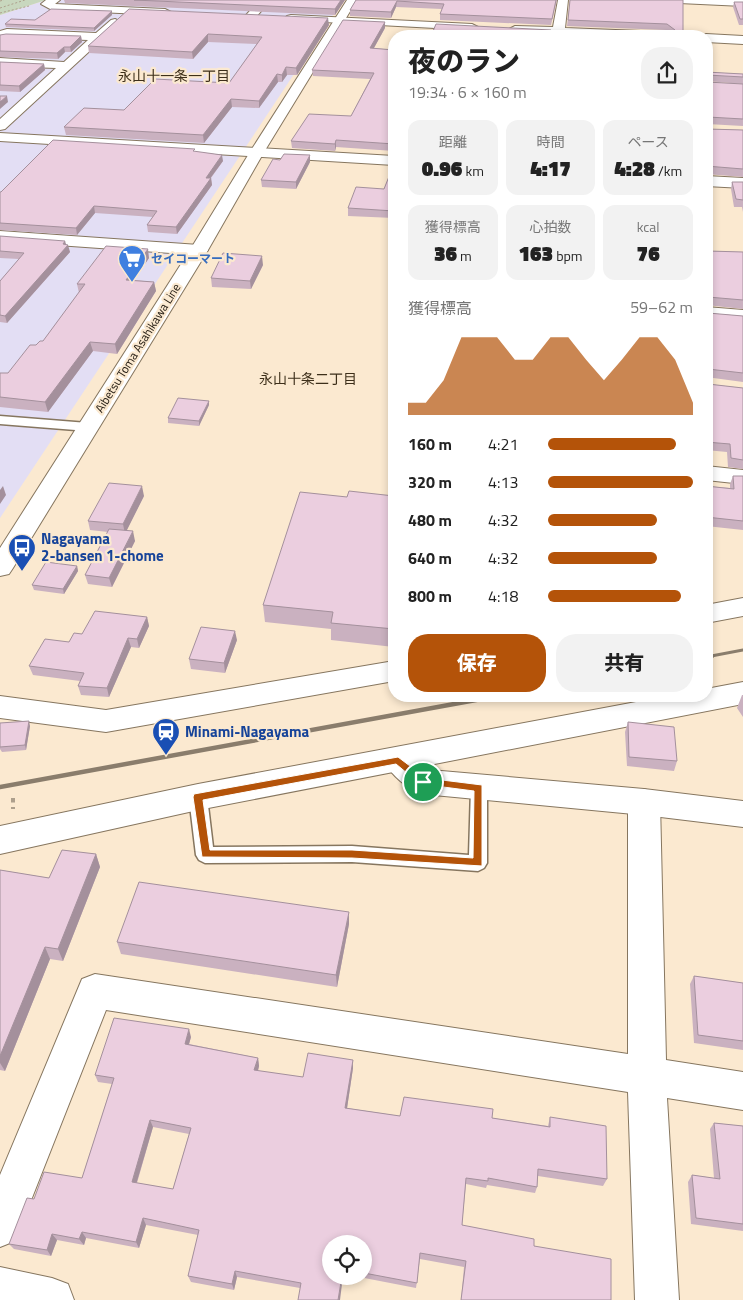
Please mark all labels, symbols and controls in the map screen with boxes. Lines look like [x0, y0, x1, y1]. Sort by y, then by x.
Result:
text: 夜のラン [408, 39, 520, 82]
button: share [641, 47, 693, 99]
district label: 永山十一条一丁目 [118, 65, 230, 86]
text: 19:34 · 6 × 160 m [408, 80, 527, 104]
text: 距離 [439, 131, 467, 152]
text: 時間 [536, 131, 564, 152]
text: ペース [628, 131, 669, 152]
text: 0.96 [422, 152, 462, 184]
text: 4:17 [530, 152, 571, 184]
text: 4:28 [614, 152, 655, 184]
text: km [462, 160, 484, 181]
text: /km [655, 160, 682, 181]
text: 獲得標高 [425, 216, 481, 237]
text: 心拍数 [529, 216, 571, 237]
text: kcal [637, 216, 660, 237]
text: 36 [434, 237, 457, 269]
text: 163 [518, 237, 553, 269]
text: 76 [637, 237, 660, 269]
supermarket icon: セイコーマート [117, 244, 147, 283]
text: m [457, 245, 472, 266]
text: bpm [553, 245, 583, 266]
place label: セイコーマート [151, 249, 235, 268]
street label: Aibetsu Toma Asahikawa Line [90, 279, 185, 416]
text: 59–62 m [630, 295, 693, 319]
text: 獲得標高 [408, 296, 472, 320]
district label: 永山十条二丁目 [259, 368, 357, 389]
text: 160 m [408, 432, 452, 456]
text: 4:21 [488, 432, 518, 456]
text: 320 m [408, 470, 452, 494]
text: 4:13 [488, 470, 518, 494]
text: 480 m [408, 508, 452, 532]
text: 4:32 [488, 508, 518, 532]
place label: Nagayama 2-bansen 1-chome [41, 527, 164, 567]
bus stop icon: Nagayama 2-bansen 1-chome [7, 533, 37, 572]
text: 640 m [408, 546, 452, 570]
text: 4:32 [488, 546, 518, 570]
text: 800 m [408, 584, 452, 608]
text: 4:18 [488, 584, 518, 608]
button: 保存 [408, 634, 546, 692]
button: 共有 [556, 634, 693, 692]
station icon: Minami-Nagayama [151, 717, 181, 756]
place label: Minami-Nagayama [185, 720, 310, 743]
pin [402, 761, 444, 803]
icon: arrive [409, 768, 437, 796]
map controls [322, 1235, 372, 1285]
button: locate [322, 1235, 372, 1285]

